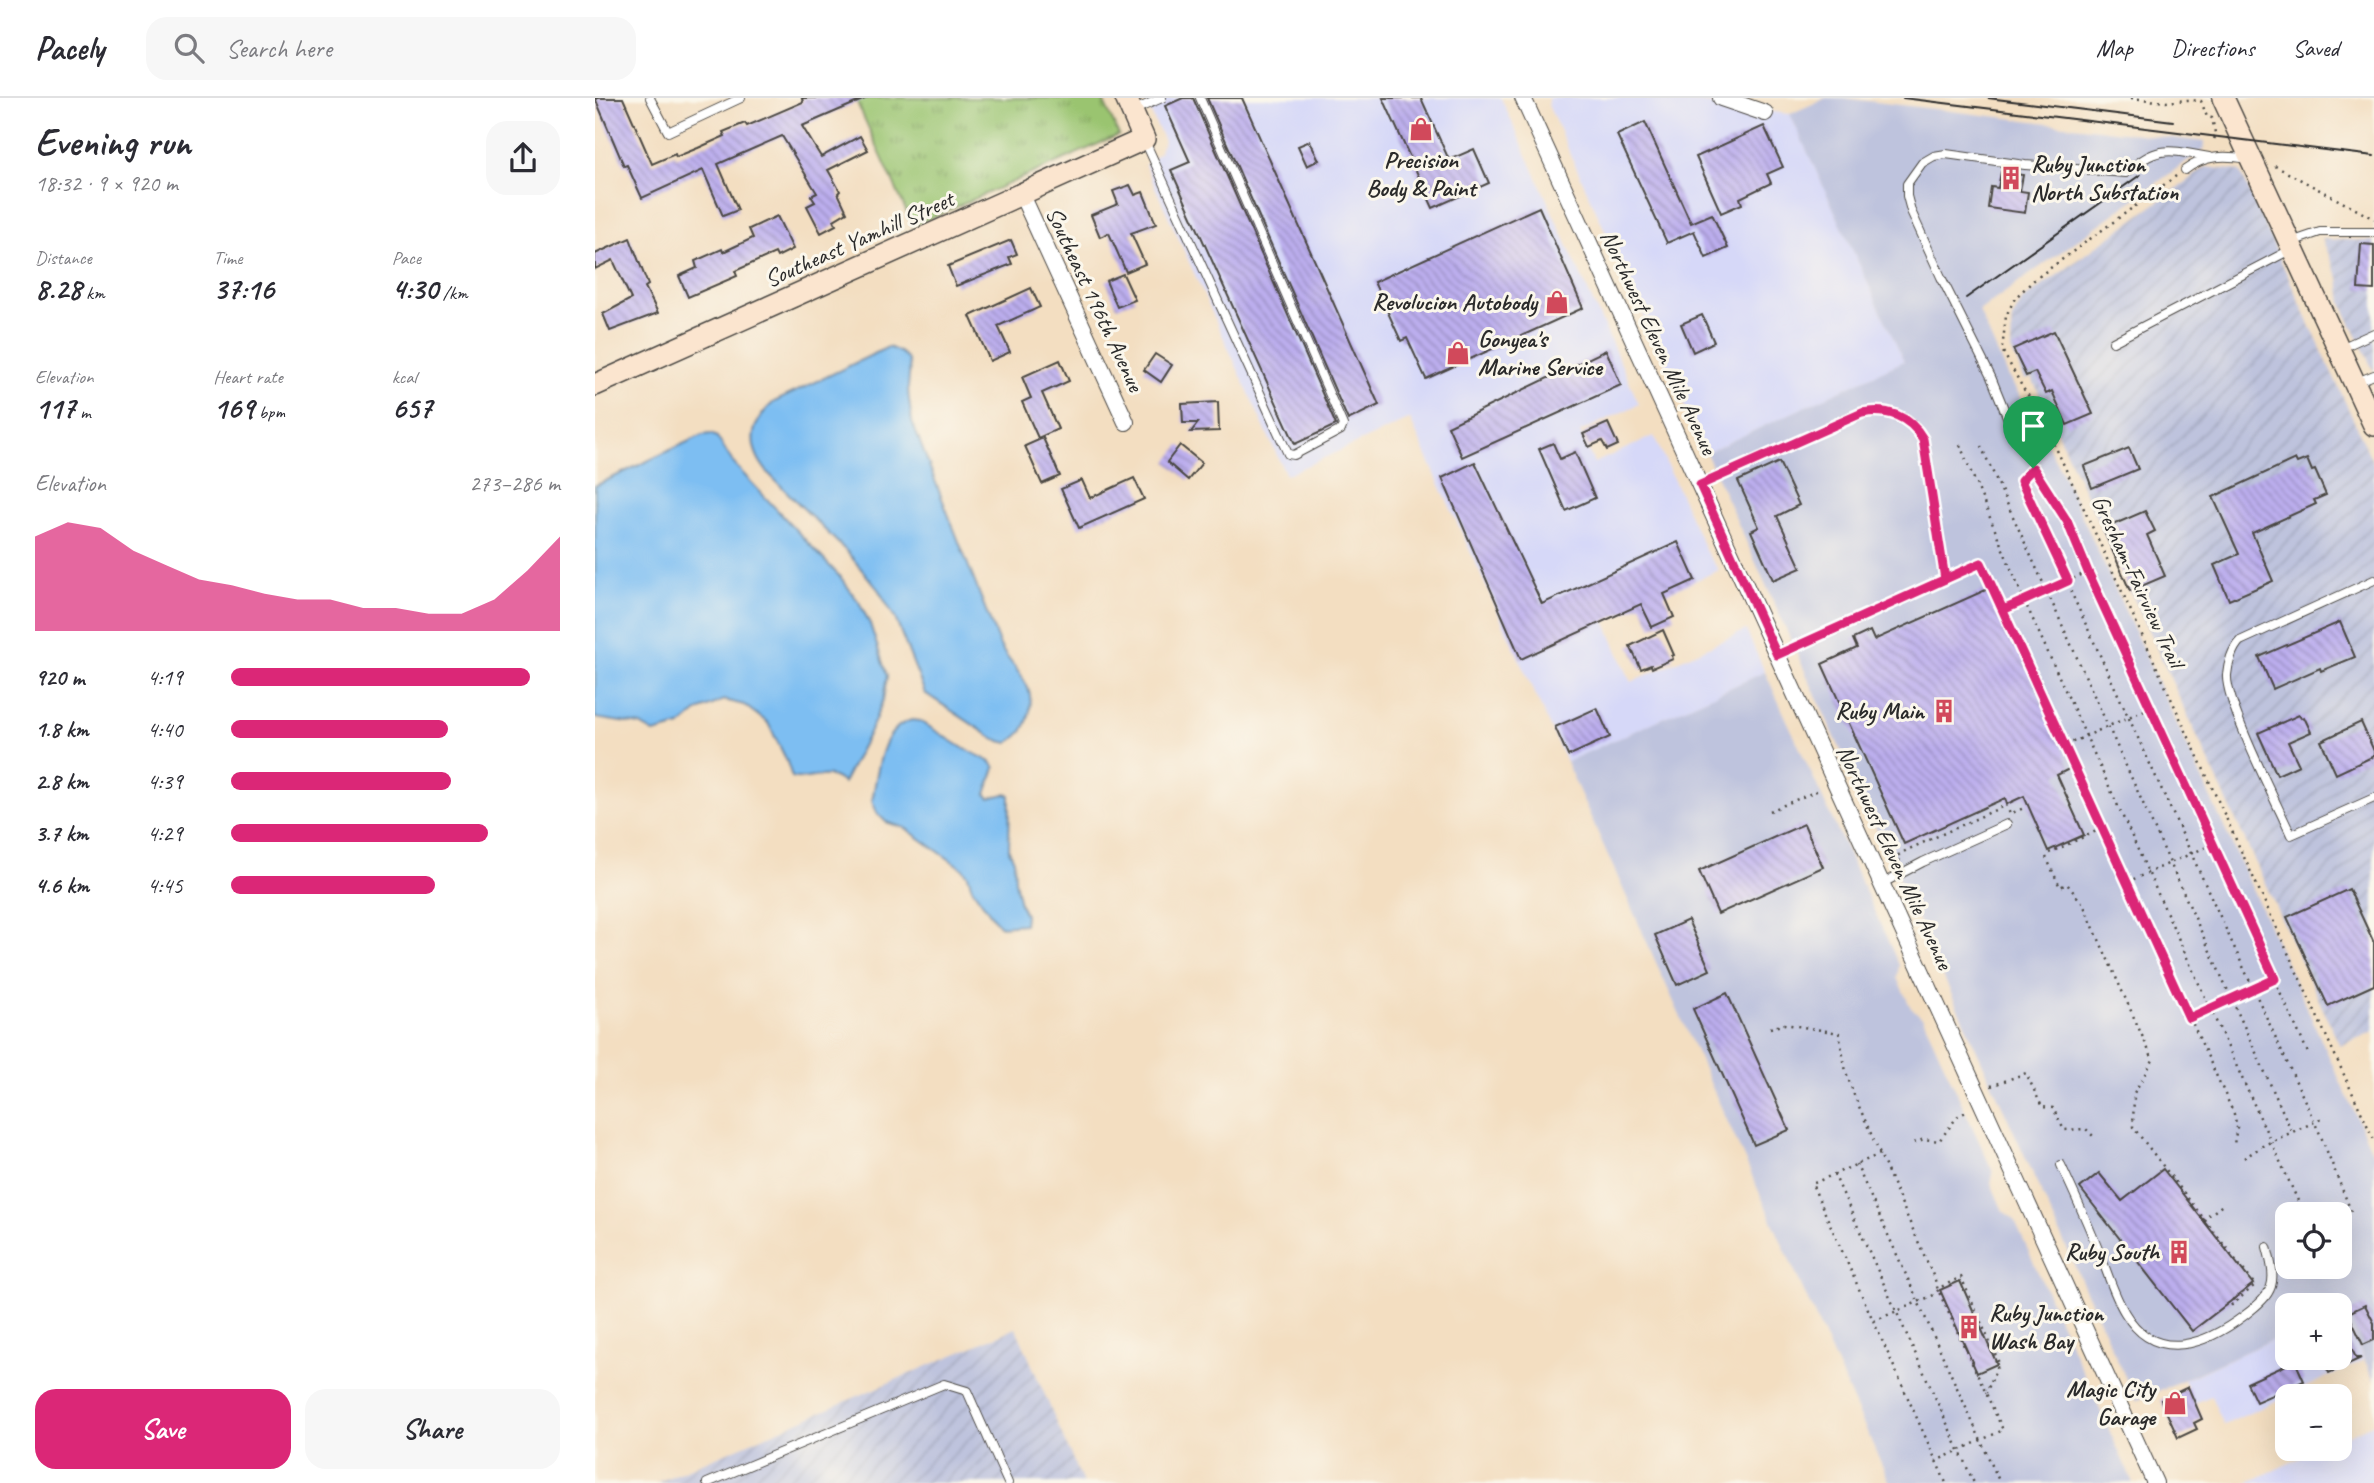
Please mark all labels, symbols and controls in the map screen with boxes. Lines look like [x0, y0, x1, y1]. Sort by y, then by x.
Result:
search box [146, 17, 636, 80]
text: Pacely [35, 27, 104, 69]
icon: search [170, 29, 208, 67]
text: Search here [226, 32, 332, 65]
text: Map [2096, 33, 2133, 63]
text: Directions [2171, 33, 2254, 63]
text: Saved [2292, 33, 2339, 63]
shop icon: Precision Body & Paint [1407, 115, 1435, 143]
text: Evening run [35, 119, 191, 166]
button: share [486, 121, 560, 195]
place label: Precision Body & Paint [1367, 145, 1478, 203]
place label: Ruby Junction North Substation [2031, 149, 2179, 207]
building icon: Ruby Junction North Substation [1997, 164, 2025, 192]
text: 18:32 · 9 × 920 m [35, 169, 178, 198]
street label: Southeast Yamhill Street [760, 183, 960, 294]
street label: Southeast 196th Avenue [1039, 202, 1152, 398]
street label: Northwest Eleven Mile Avenue [1594, 225, 1725, 461]
text: Distance [35, 246, 92, 270]
text: Time [213, 246, 242, 270]
text: Pace [392, 246, 421, 270]
text: 8.28 [35, 270, 81, 308]
text: 37:16 [213, 270, 274, 308]
text: 4:30 [392, 270, 438, 308]
text: km [81, 281, 105, 305]
text: /km [438, 281, 468, 305]
place label: Revolucion Autobody [1372, 287, 1539, 317]
shop icon: Revolucion Autobody [1543, 288, 1571, 316]
place label: Gonyea's Marine Service [1478, 324, 1604, 382]
shop icon: Gonyea's Marine Service [1444, 339, 1472, 367]
text: Elevation [35, 365, 93, 389]
text: Heart rate [213, 365, 283, 389]
text: kcal [392, 365, 417, 389]
text: 117 [35, 389, 75, 427]
text: 169 [213, 389, 254, 427]
text: 657 [392, 389, 432, 427]
pin [2003, 396, 2063, 468]
text: m [75, 400, 91, 424]
text: bpm [254, 400, 285, 424]
icon: arrive [2014, 407, 2052, 445]
text: Elevation [35, 469, 106, 498]
text: 273–286 m [469, 469, 560, 498]
street label: Gresham-Fairview Trail [2085, 490, 2193, 675]
text: 920 m [35, 663, 84, 692]
text: 4:19 [147, 663, 183, 692]
place label: Ruby Main [1835, 696, 1926, 726]
building icon: Ruby Main [1930, 697, 1958, 725]
text: 1.8 km [35, 715, 89, 744]
text: 4:40 [147, 715, 183, 744]
street label: Northwest Eleven Mile Avenue [1830, 740, 1961, 976]
text: 2.8 km [35, 767, 89, 796]
text: 4:39 [147, 767, 183, 796]
text: 3.7 km [35, 819, 88, 848]
text: 4:29 [147, 819, 183, 848]
text: 4.6 km [35, 871, 89, 900]
text: 4:45 [147, 871, 183, 900]
map controls [2275, 1202, 2352, 1461]
button: locate [2275, 1202, 2352, 1279]
place label: Ruby South [2065, 1237, 2161, 1267]
building icon: Ruby South [2165, 1238, 2193, 1266]
button: + [2275, 1293, 2352, 1370]
place label: Ruby Junction Wash Bay [1989, 1298, 2105, 1356]
building icon: Ruby Junction Wash Bay [1955, 1313, 1983, 1341]
place label: Magic City Garage [2066, 1374, 2158, 1432]
button: − [2275, 1384, 2352, 1461]
button: Save [35, 1389, 291, 1469]
button: Share [305, 1389, 560, 1469]
shop icon: Magic City Garage [2161, 1389, 2189, 1417]

